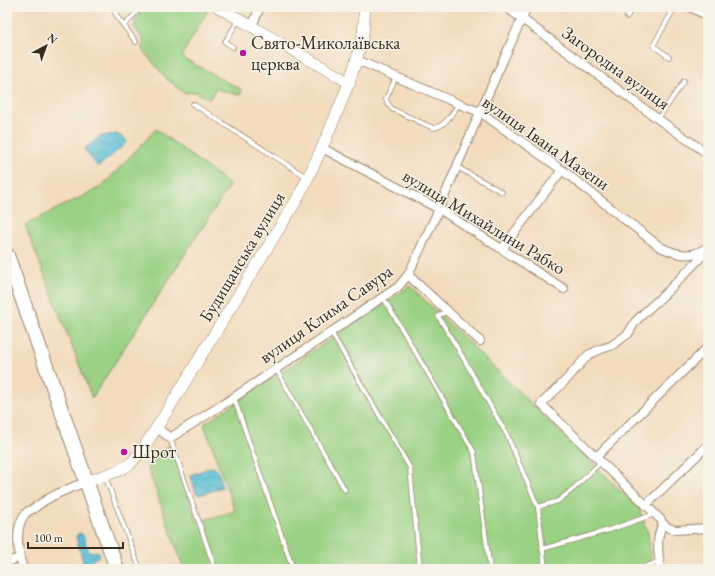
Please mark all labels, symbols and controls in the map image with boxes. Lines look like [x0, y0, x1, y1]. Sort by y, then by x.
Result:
street label: Загородна вулиця [558, 21, 675, 115]
north arrow [26, 26, 66, 66]
text: N [45, 30, 61, 47]
place label: Свято-Миколаївська церква [251, 31, 401, 75]
marker: Свято-Миколаївська церква [238, 48, 248, 58]
street label: вулиця Івана Мазепи [478, 90, 615, 195]
street label: вулиця Михайлини Рабко [399, 164, 570, 279]
street label: Будищанська вулиця [194, 187, 290, 326]
street label: вулиця Клима Савура [255, 259, 397, 368]
place label: Шрот [132, 440, 177, 463]
marker: Шрот [119, 447, 129, 457]
scale bar [28, 524, 123, 550]
text: 100 m [34, 530, 64, 546]

